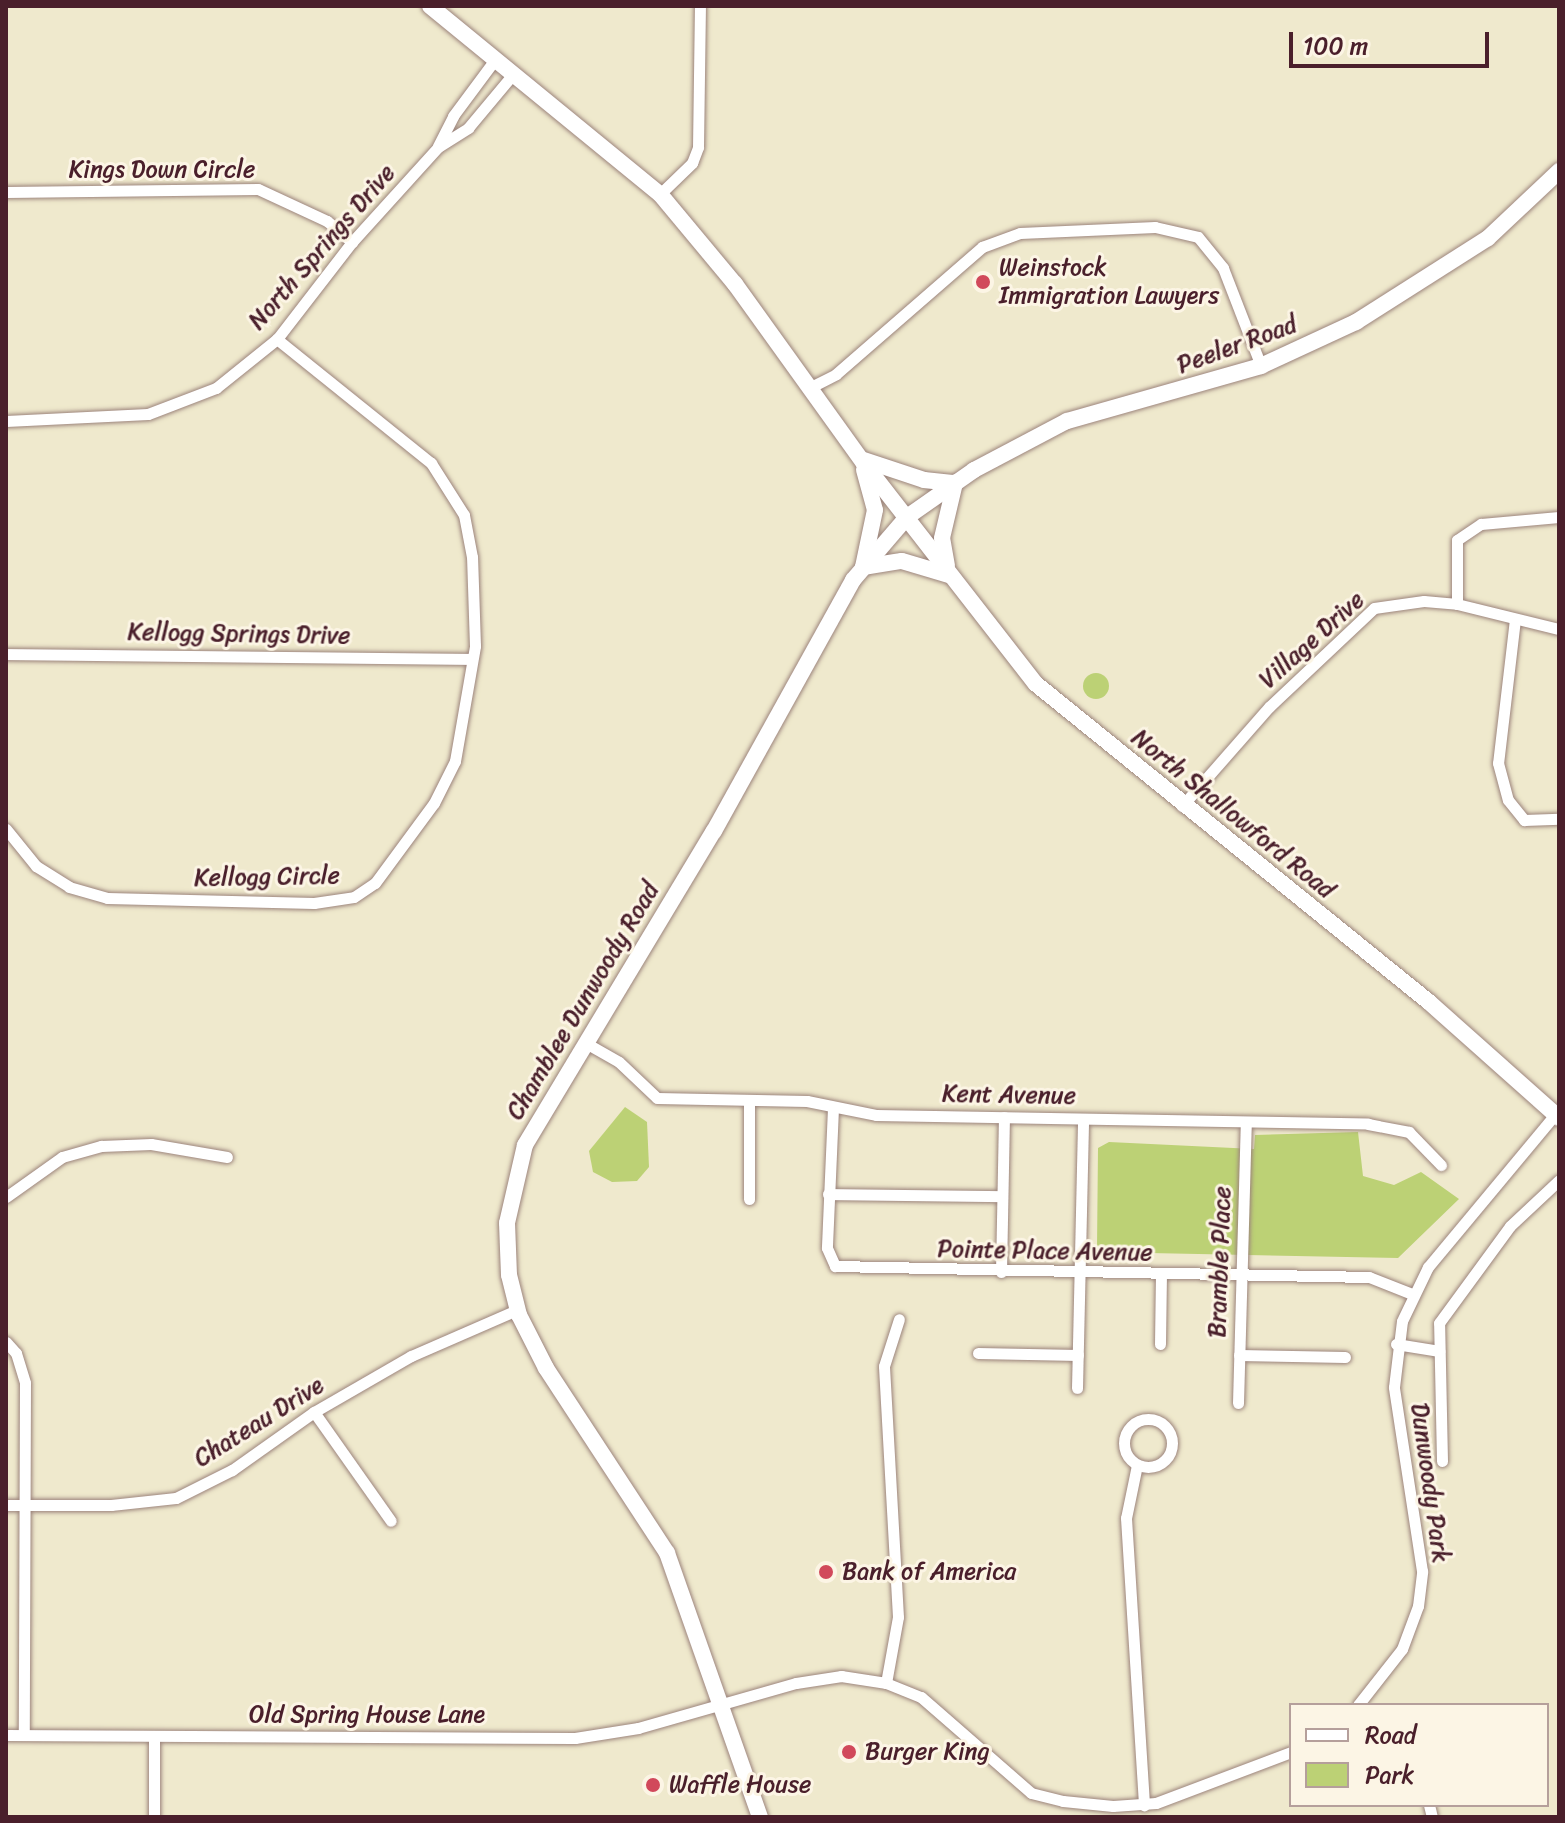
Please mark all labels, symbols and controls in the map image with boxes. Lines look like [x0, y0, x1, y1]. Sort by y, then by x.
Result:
scale bar [1293, 16, 1493, 66]
text: 100 m [1303, 25, 1368, 67]
street label: Kings Down Circle [68, 156, 256, 184]
street label: North Springs Drive [243, 159, 401, 335]
place label: Weinstock Immigration Lawyers [999, 254, 1220, 310]
marker: Weinstock Immigration Lawyers [974, 273, 992, 291]
street label: Peeler Road [1173, 310, 1301, 380]
street label: Village Drive [1254, 586, 1370, 694]
street label: Kellogg Springs Drive [127, 618, 351, 650]
street label: North Shallowford Road [1126, 723, 1340, 905]
street label: Kellogg Circle [194, 861, 340, 893]
street label: Chamblee Dunwoody Road [501, 877, 665, 1125]
street label: Kent Avenue [942, 1079, 1076, 1111]
street label: Bramble Place [1203, 1186, 1237, 1338]
street label: Pointe Place Avenue [937, 1235, 1153, 1267]
street label: Chateau Drive [189, 1371, 329, 1473]
street label: Dunwoody Park [1405, 1401, 1455, 1565]
place label: Bank of America [842, 1558, 1017, 1586]
marker: Bank of America [817, 1563, 835, 1581]
street label: Old Spring House Lane [249, 1701, 485, 1729]
legend [1289, 1703, 1549, 1807]
text: Road [1365, 1714, 1416, 1756]
place label: Burger King [865, 1738, 990, 1766]
marker: Burger King [840, 1743, 858, 1761]
text: Park [1365, 1754, 1414, 1796]
place label: Waffle House [669, 1771, 811, 1799]
marker: Waffle House [644, 1776, 662, 1794]

